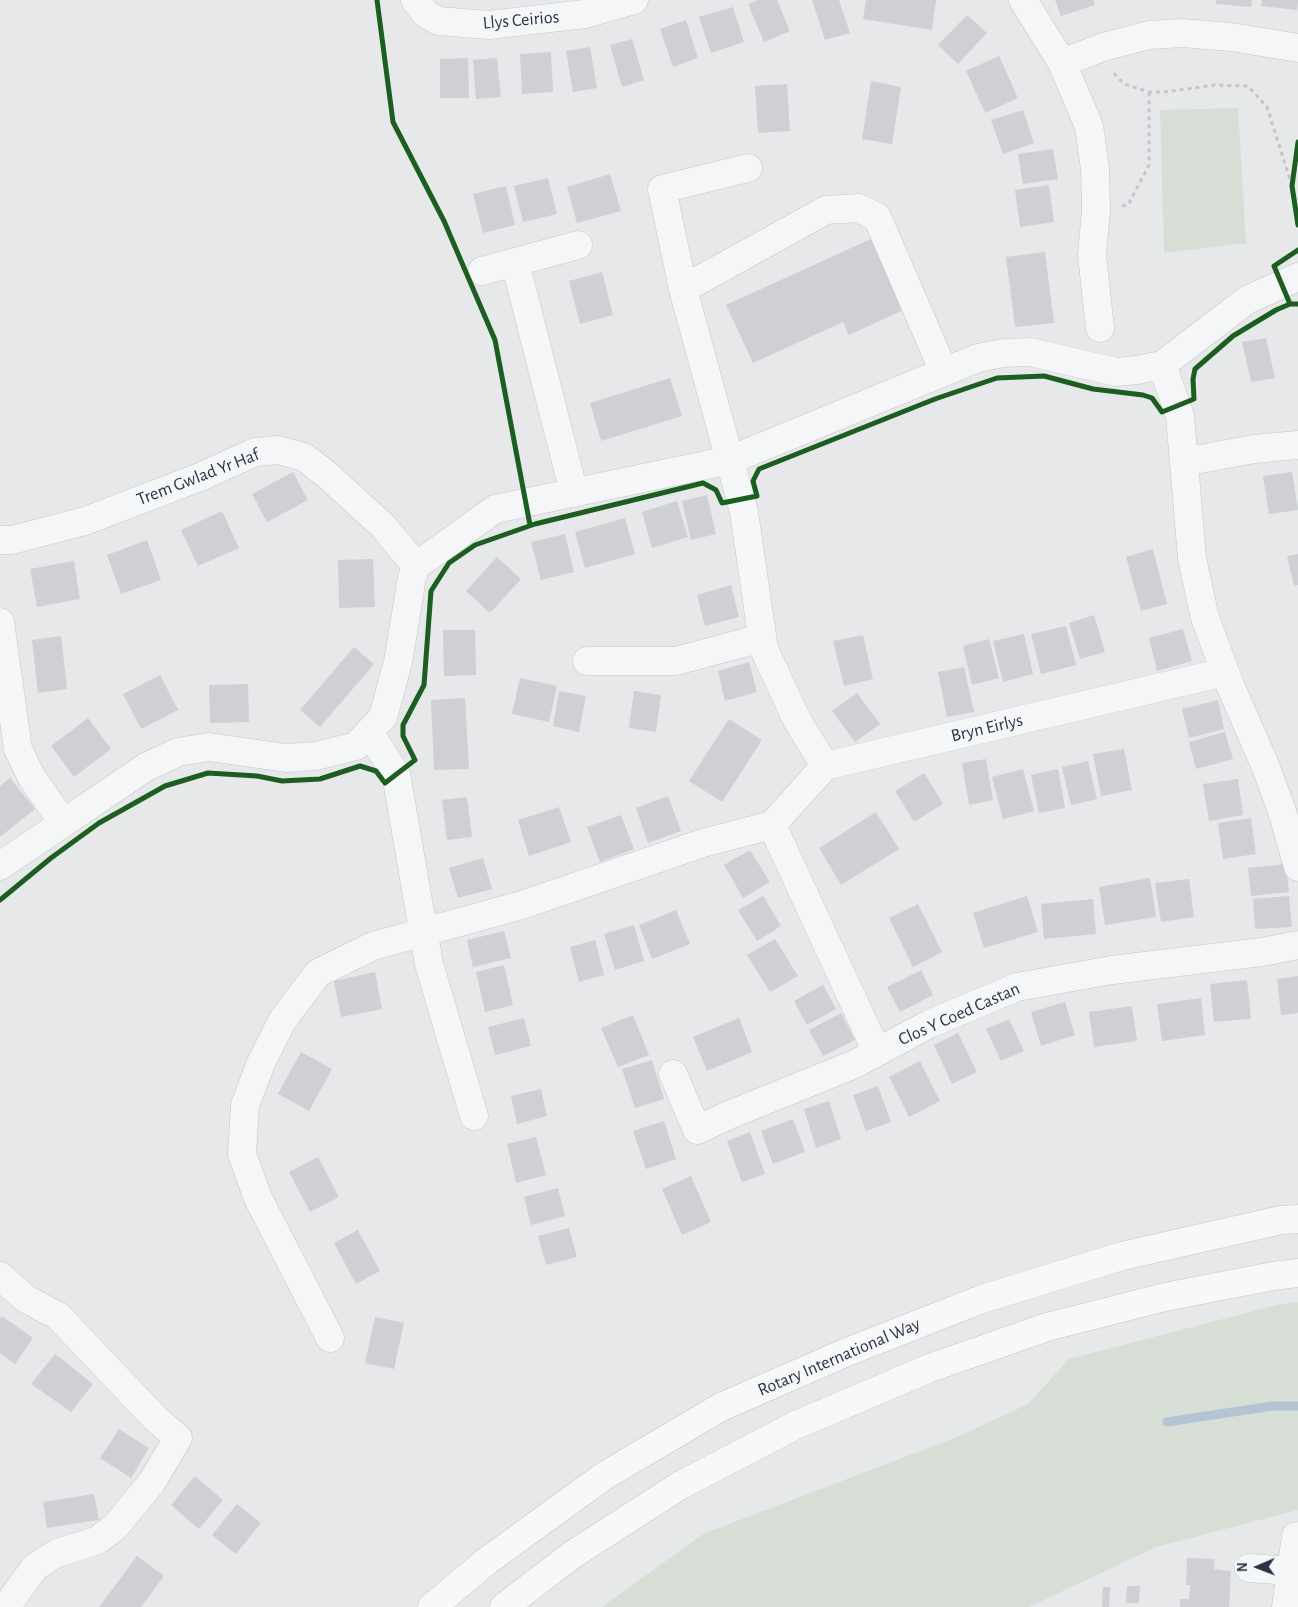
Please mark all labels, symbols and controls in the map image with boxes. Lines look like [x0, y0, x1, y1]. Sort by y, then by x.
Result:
street label: Llys Ceirios [482, 6, 560, 34]
street label: Trem Gwlad Yr Haf [134, 444, 262, 510]
street label: Bryn Eirlys [949, 709, 1025, 747]
street label: Clos Y Coed Castan [895, 978, 1023, 1050]
street label: Rotary International Way [754, 1313, 924, 1401]
north arrow [1233, 1542, 1283, 1592]
text: N [1236, 1562, 1250, 1572]

